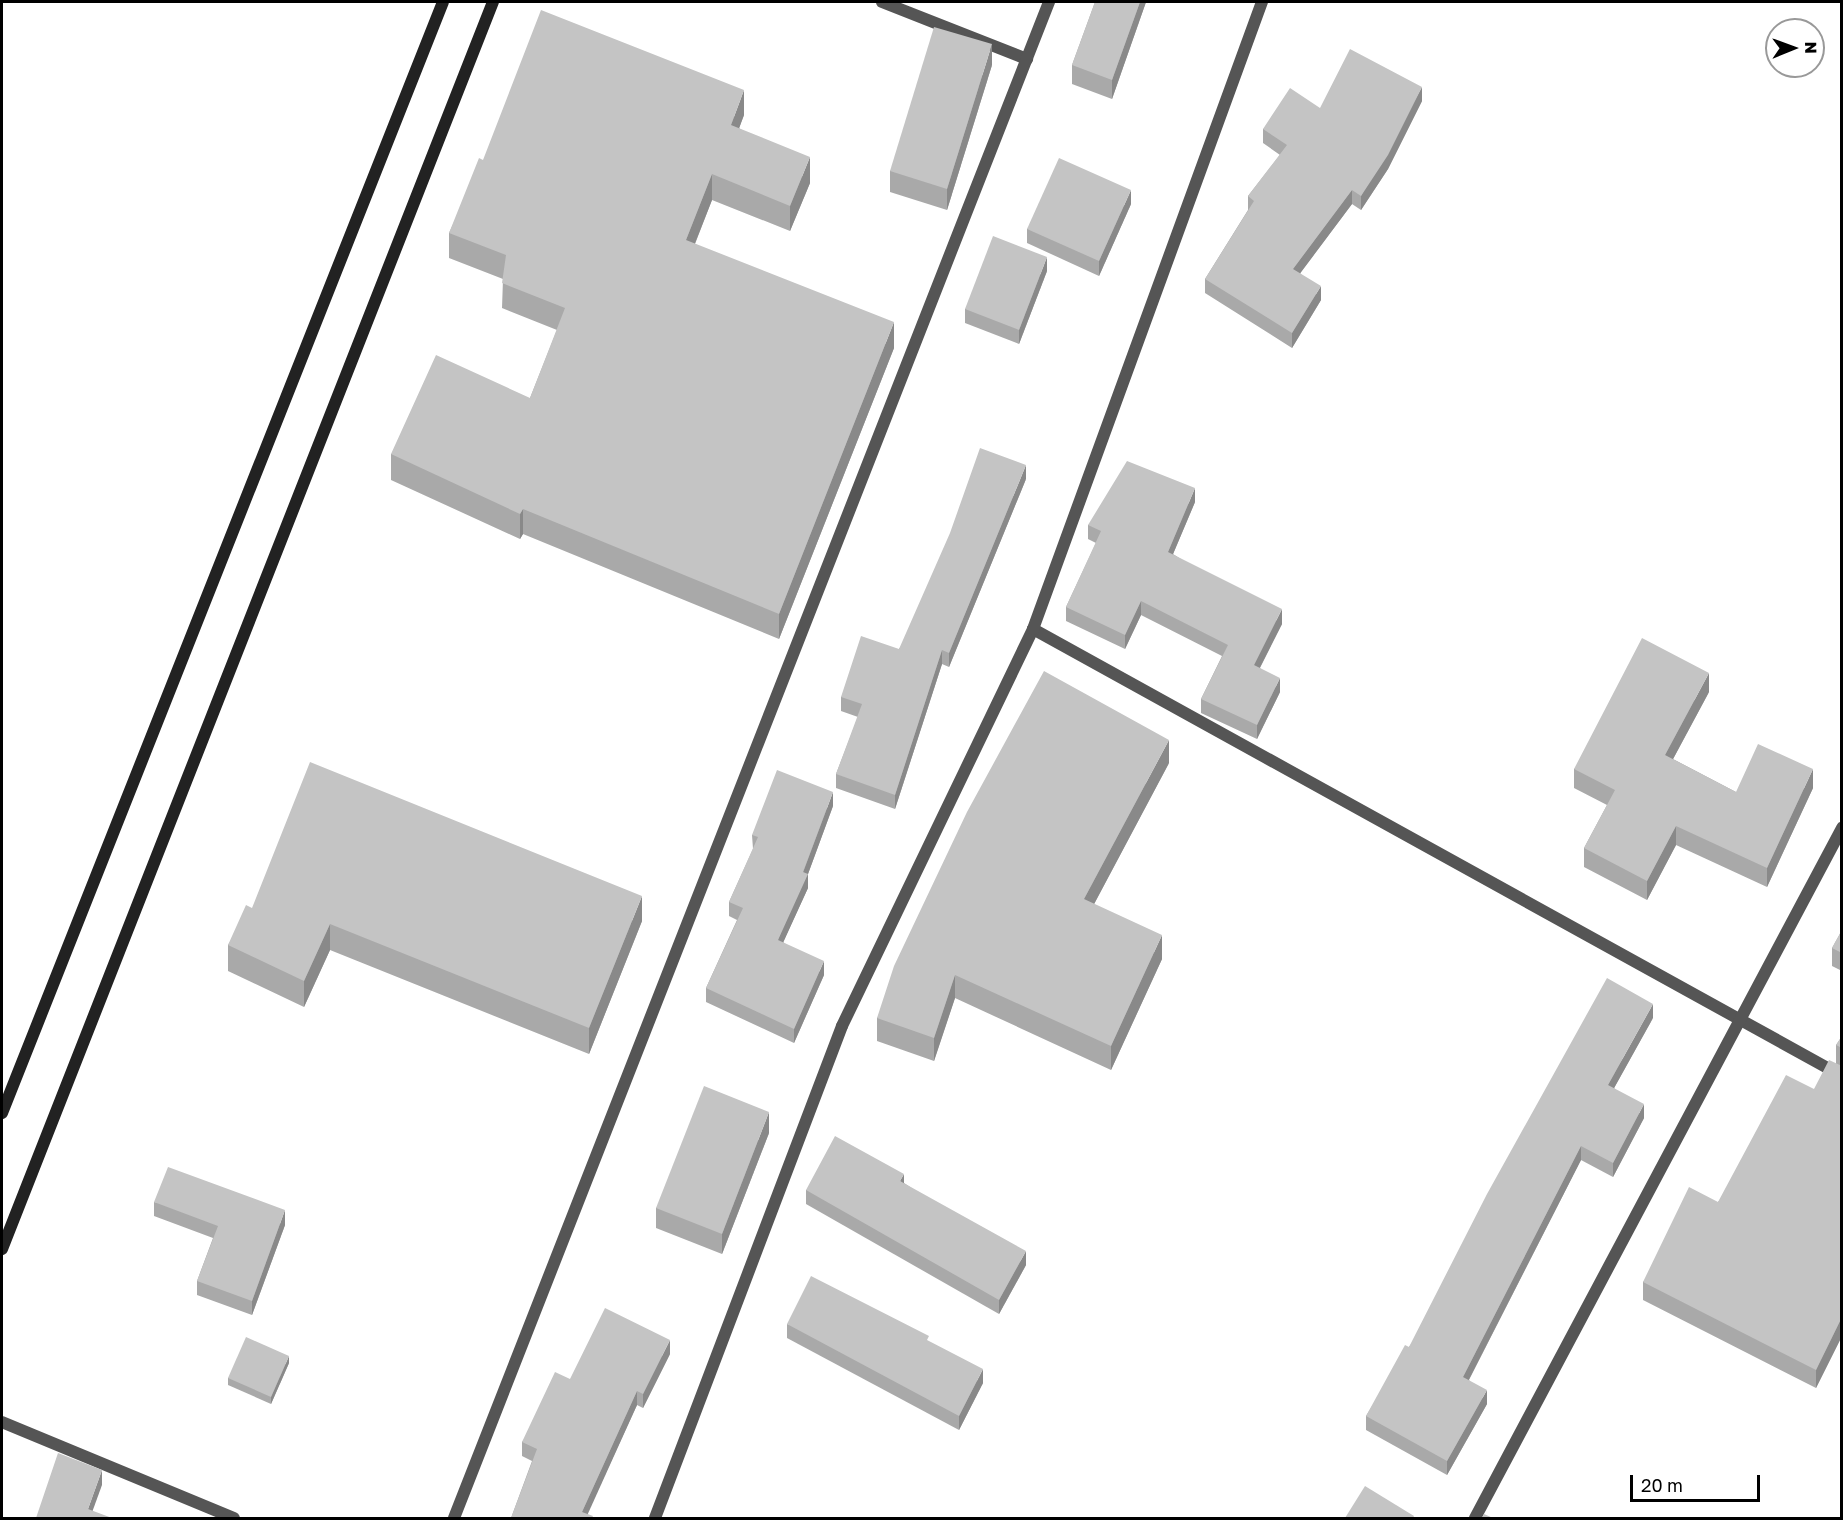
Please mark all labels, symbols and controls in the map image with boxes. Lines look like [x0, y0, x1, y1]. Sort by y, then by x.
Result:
north arrow [1765, 18, 1825, 78]
text: N [1801, 41, 1821, 54]
scale bar [1633, 1463, 1764, 1501]
text: 20 m [1641, 1474, 1683, 1496]

